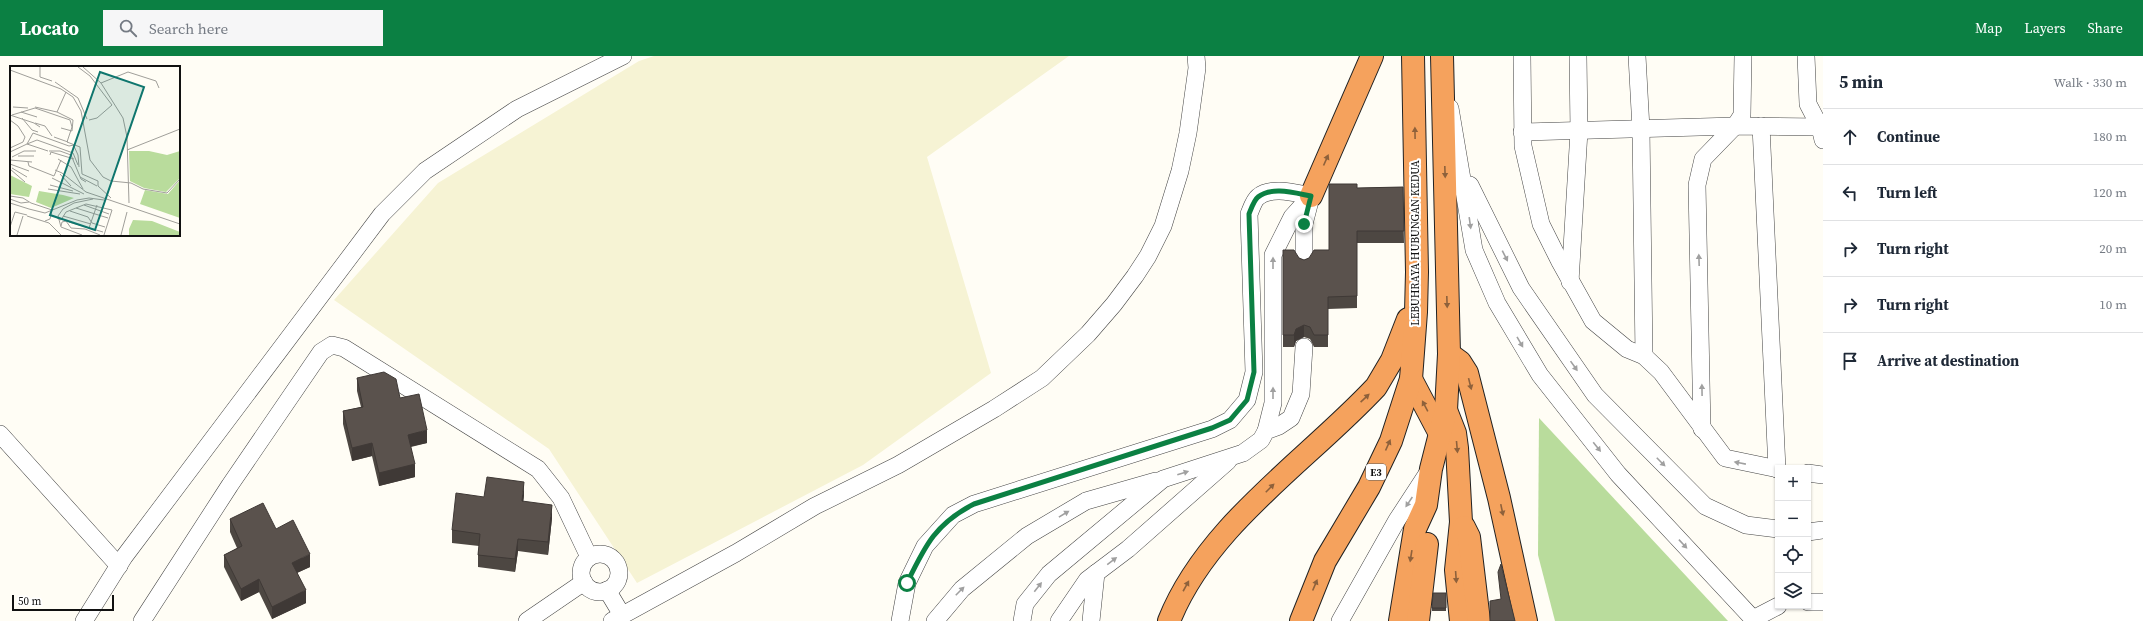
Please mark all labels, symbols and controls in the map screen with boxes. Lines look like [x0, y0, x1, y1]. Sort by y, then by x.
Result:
search box [103, 10, 383, 46]
text: Locato [20, 15, 79, 41]
icon: search [117, 17, 139, 39]
text: Search here [149, 18, 228, 39]
text: Map [1975, 18, 2002, 38]
text: Layers [2024, 18, 2066, 38]
text: Share [2088, 18, 2123, 38]
inset map [10, 66, 180, 236]
text: 5 min [1839, 70, 1883, 94]
text: Walk · 330 m [2054, 74, 2127, 91]
icon: ahead [1839, 126, 1861, 148]
text: Continue [1877, 126, 1940, 147]
one-way arrow [1411, 127, 1418, 139]
text: 180 m [2093, 128, 2127, 145]
one-way arrow [1324, 153, 1330, 165]
street label: LEBUHRAYA HUBUNGAN KEDUA [1408, 160, 1423, 326]
one-way arrow [1442, 166, 1448, 179]
icon: left [1839, 182, 1861, 204]
text: Turn left [1877, 182, 1937, 203]
text: 120 m [2093, 184, 2127, 201]
route end [1295, 215, 1313, 233]
one-way arrow [1467, 217, 1473, 229]
icon: right [1839, 238, 1861, 260]
text: Turn right [1877, 238, 1949, 259]
text: 20 m [2099, 240, 2127, 257]
one-way arrow [1502, 250, 1508, 262]
one-way arrow [1695, 254, 1702, 266]
one-way arrow [1270, 256, 1276, 269]
icon: right [1839, 294, 1861, 316]
text: Turn right [1877, 294, 1949, 315]
one-way arrow [1444, 296, 1451, 308]
text: 10 m [2099, 296, 2127, 313]
one-way arrow [1517, 336, 1524, 348]
icon: arrive [1839, 350, 1861, 372]
text: Arrive at destination [1877, 350, 2019, 371]
one-way arrow [1570, 360, 1578, 371]
one-way arrow [1468, 378, 1474, 390]
one-way arrow [1698, 384, 1705, 396]
one-way arrow [1270, 386, 1276, 399]
one-way arrow [1360, 394, 1369, 403]
one-way arrow [1422, 400, 1428, 412]
one-way arrow [1385, 439, 1392, 451]
one-way arrow [1454, 441, 1460, 453]
one-way arrow [1593, 441, 1601, 452]
one-way arrow [1656, 457, 1666, 467]
one-way arrow [1733, 459, 1746, 465]
road number: E3 [1366, 464, 1386, 480]
map controls [1775, 465, 1811, 609]
button: + [1775, 465, 1811, 501]
one-way arrow [1177, 470, 1189, 476]
one-way arrow [1266, 483, 1275, 492]
one-way arrow [1405, 497, 1413, 507]
button: − [1775, 501, 1811, 537]
one-way arrow [1499, 504, 1505, 517]
one-way arrow [1058, 510, 1070, 517]
button: locate [1775, 537, 1811, 573]
one-way arrow [1678, 539, 1688, 549]
one-way arrow [1408, 550, 1414, 562]
one-way arrow [1107, 557, 1118, 565]
one-way arrow [1453, 571, 1460, 583]
button: layers [1775, 573, 1811, 609]
route start [898, 574, 916, 592]
one-way arrow [1312, 579, 1318, 590]
one-way arrow [1183, 580, 1189, 592]
one-way arrow [1034, 581, 1043, 592]
one-way arrow [955, 586, 965, 596]
scale bar [12, 593, 114, 612]
text: 50 m [18, 594, 41, 609]

